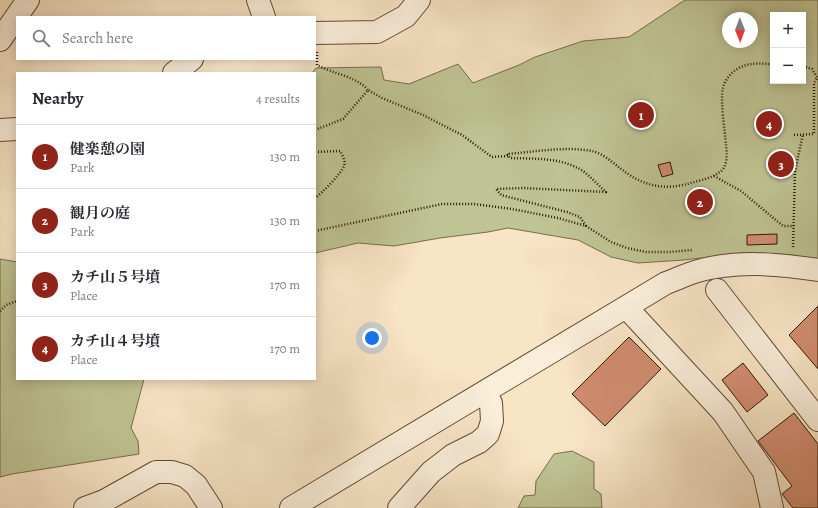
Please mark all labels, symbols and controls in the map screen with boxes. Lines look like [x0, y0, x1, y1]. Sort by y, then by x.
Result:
north arrow [722, 12, 758, 48]
map controls [770, 12, 806, 84]
button: + [770, 12, 806, 48]
search box [16, 16, 316, 60]
icon: search [30, 27, 52, 49]
text: Search here [62, 28, 133, 48]
button: − [770, 48, 806, 84]
text: Nearby [32, 87, 83, 110]
text: 4 results [256, 90, 300, 107]
pin: 1 [628, 100, 654, 130]
pin: 4 [756, 109, 782, 139]
text: 健楽憩の園 [70, 139, 145, 159]
text: 1 [43, 148, 47, 165]
text: 130 m [270, 148, 300, 165]
pin: 3 [768, 149, 794, 179]
text: Park [70, 159, 94, 176]
pin: 2 [687, 187, 713, 217]
text: 観月の庭 [70, 203, 130, 223]
text: 2 [42, 212, 48, 229]
text: 130 m [270, 212, 300, 229]
text: Park [70, 223, 94, 240]
text: カチ山５号墳 [70, 267, 160, 287]
text: 3 [42, 276, 48, 293]
text: 170 m [270, 276, 300, 293]
text: Place [70, 287, 98, 304]
your location [362, 328, 382, 348]
text: カチ山４号墳 [70, 331, 160, 351]
text: 4 [42, 340, 48, 357]
text: 170 m [270, 340, 300, 357]
text: Place [70, 351, 98, 368]

